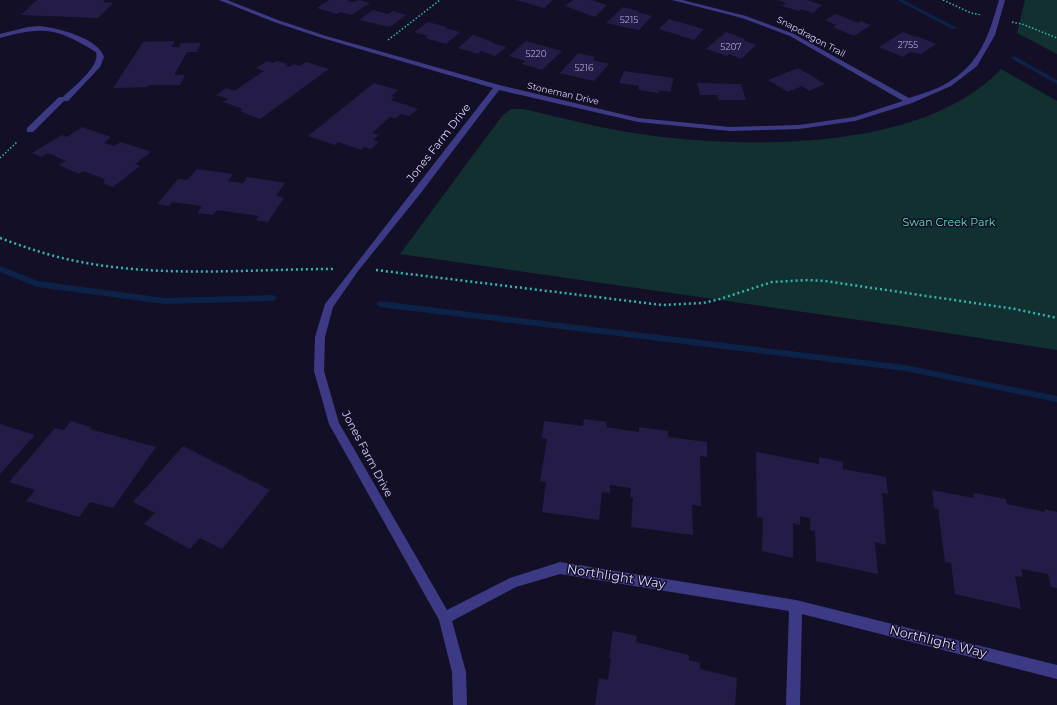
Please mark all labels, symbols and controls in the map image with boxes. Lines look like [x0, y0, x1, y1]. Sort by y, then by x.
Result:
street label: Snapdragon Trail [775, 14, 847, 60]
house number: 5215 [620, 15, 638, 25]
house number: 2755 [898, 40, 918, 50]
house number: 5207 [720, 42, 742, 52]
house number: 5220 [525, 49, 547, 59]
house number: 5216 [575, 63, 593, 73]
street label: Stoneman Drive [526, 81, 600, 107]
street label: Jones Farm Drive [404, 101, 474, 185]
park label: Swan Creek Park [903, 216, 995, 230]
street label: Jones Farm Drive [339, 409, 395, 499]
street label: Northlight Way [566, 561, 666, 593]
street label: Northlight Way [888, 622, 988, 662]

